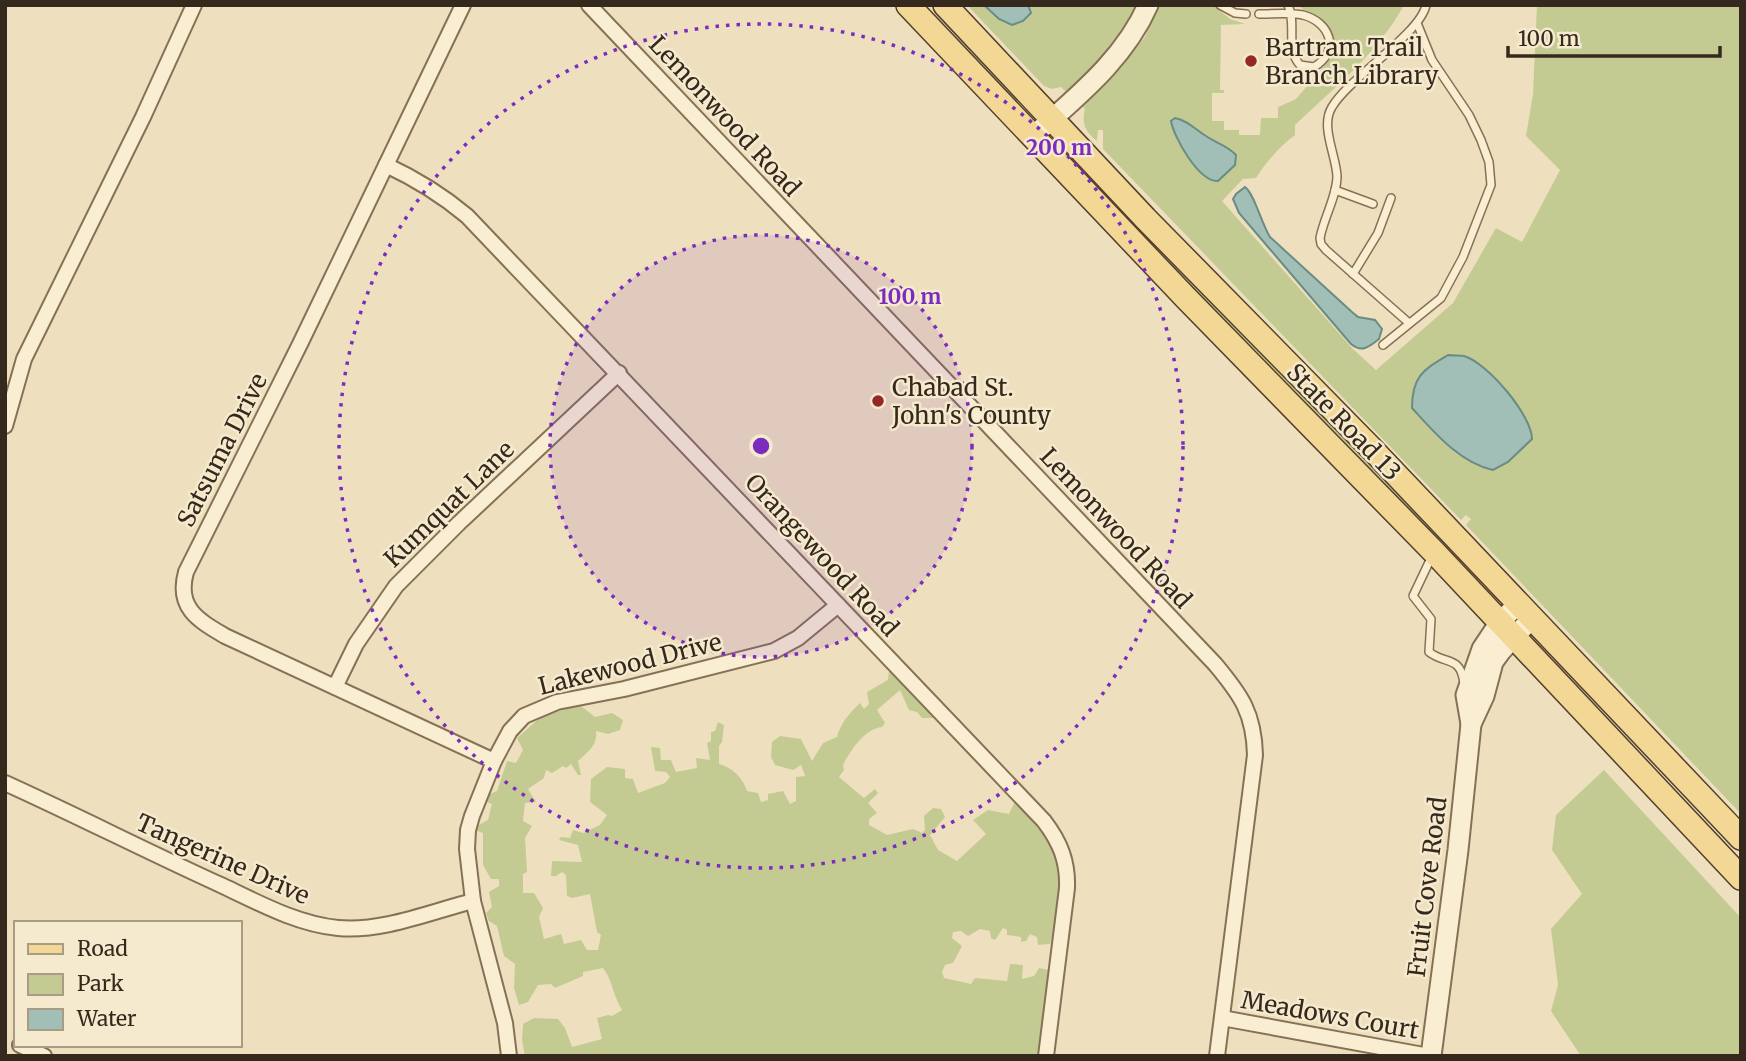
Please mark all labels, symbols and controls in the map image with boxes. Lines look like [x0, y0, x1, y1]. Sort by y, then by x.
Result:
scale bar [1508, 14, 1720, 58]
text: 100 m [1518, 25, 1580, 52]
street label: Lemonwood Road [642, 29, 808, 203]
place label: Bartram Trail Branch Library [1265, 32, 1439, 91]
marker: Bartram Trail Branch Library [1243, 53, 1259, 69]
text: 200 m [1026, 134, 1092, 161]
text: 100 m [879, 283, 941, 310]
street label: State Road 13 [1280, 357, 1408, 487]
street label: Satsuma Drive [170, 368, 274, 532]
place label: Chabad St. John's County [891, 372, 1051, 431]
marker: Chabad St. John's County [870, 393, 886, 409]
street label: Kumquat Lane [377, 434, 521, 574]
centre of rings [749, 434, 773, 458]
street label: Lemonwood Road [1033, 441, 1199, 615]
street label: Orangewood Road [739, 467, 905, 643]
street label: Lakewood Drive [535, 626, 725, 702]
street label: Fruit Cove Road [1401, 795, 1453, 979]
street label: Tangerine Drive [131, 807, 315, 911]
legend [14, 921, 242, 1047]
text: Road [77, 935, 128, 962]
text: Park [77, 970, 124, 997]
street label: Meadows Court [1239, 984, 1422, 1046]
text: Water [76, 1005, 136, 1032]

